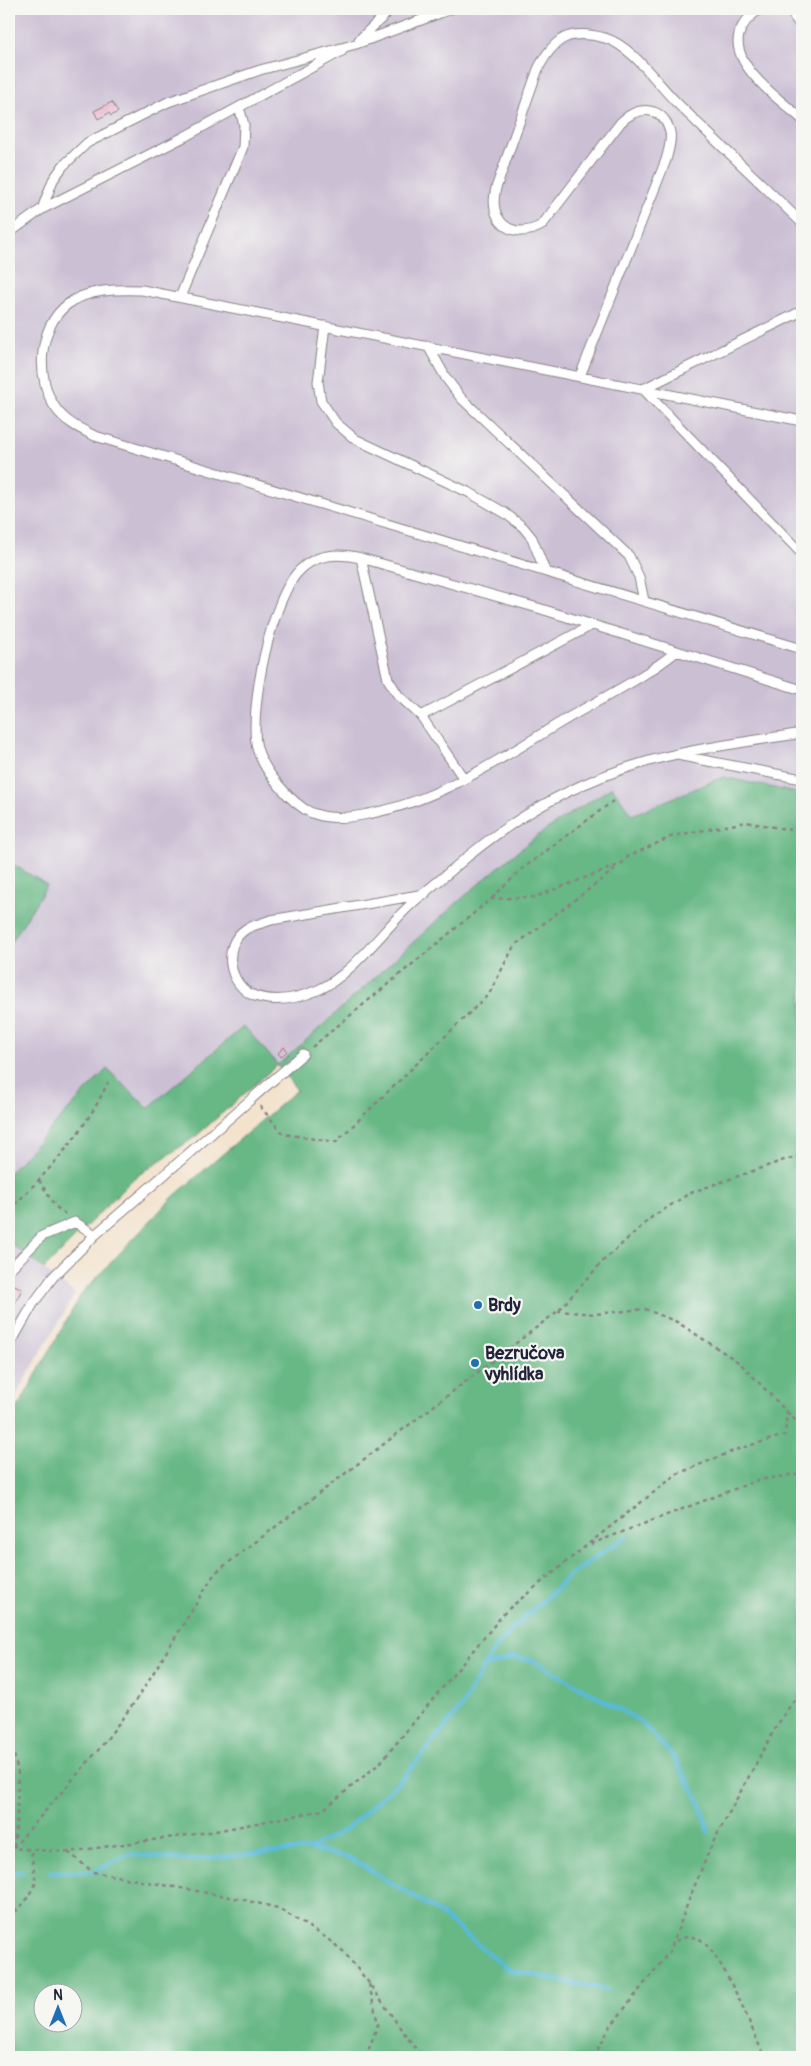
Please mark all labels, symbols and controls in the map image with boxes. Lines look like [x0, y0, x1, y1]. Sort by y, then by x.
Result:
place label: Brdy [488, 1294, 521, 1317]
marker: Brdy [472, 1299, 484, 1311]
place label: Bezručova vyhlídka [484, 1342, 565, 1386]
marker: Bezručova vyhlídka [469, 1357, 481, 1369]
north arrow [32, 1984, 82, 2034]
text: N [53, 1987, 63, 2004]

